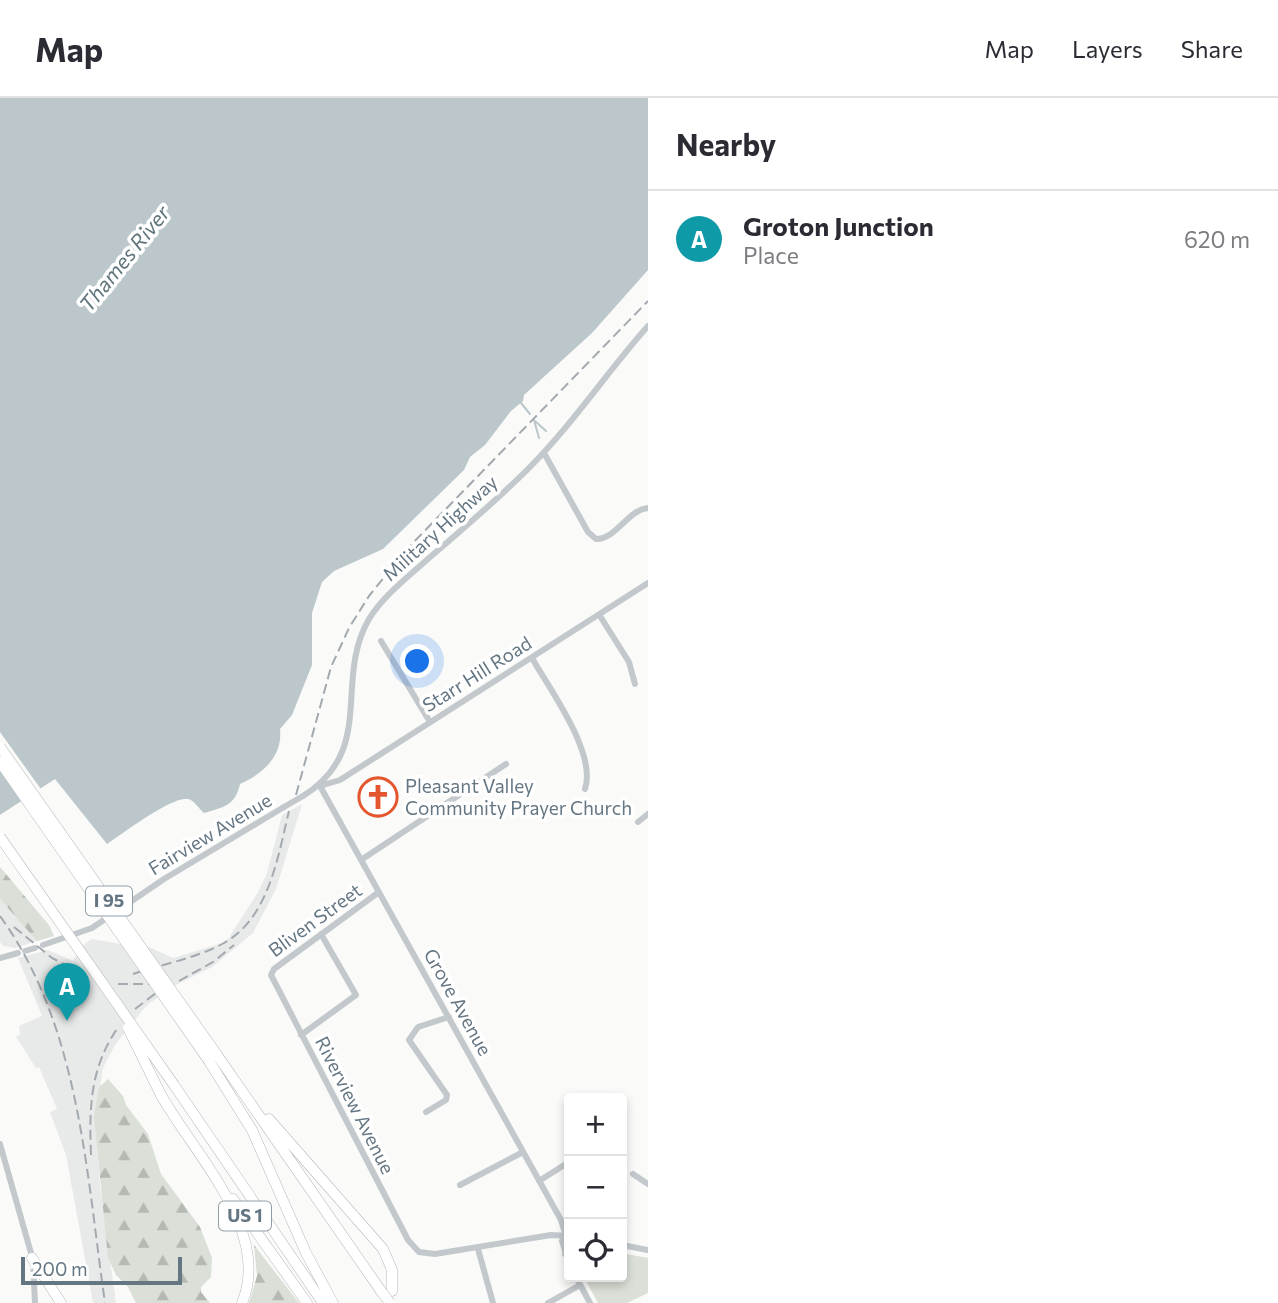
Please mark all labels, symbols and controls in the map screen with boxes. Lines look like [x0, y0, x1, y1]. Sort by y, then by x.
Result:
text: Map [35, 28, 103, 69]
text: Map [985, 34, 1034, 63]
text: Layers [1072, 34, 1143, 63]
text: Share [1181, 34, 1243, 63]
text: Nearby [676, 125, 776, 162]
water label: Thames River [74, 200, 175, 316]
text: Groton Junction [743, 210, 934, 241]
text: A [691, 225, 707, 253]
text: 620 m [1184, 225, 1250, 253]
text: Place [743, 241, 799, 269]
street label: Military Highway [378, 470, 502, 585]
street label: Starr Hill Road [418, 631, 536, 716]
your location [400, 644, 434, 678]
place label: Pleasant Valley Community Prayer Church [405, 774, 632, 819]
church icon: Pleasant Valley Community Prayer Church [357, 776, 399, 818]
street label: Fairview Avenue [144, 788, 275, 879]
street label: Bliven Street [264, 878, 366, 961]
road number: I 95 [86, 886, 132, 916]
street label: Grove Avenue [420, 944, 497, 1059]
pin: A [44, 963, 90, 1021]
street label: Riverview Avenue [311, 1032, 400, 1177]
map controls [564, 1093, 627, 1282]
button: + [564, 1093, 627, 1156]
button: − [564, 1156, 627, 1219]
road number: US 1 [219, 1202, 271, 1231]
button: locate [564, 1219, 627, 1282]
scale bar [21, 1254, 182, 1286]
text: 200 m [32, 1257, 88, 1280]

